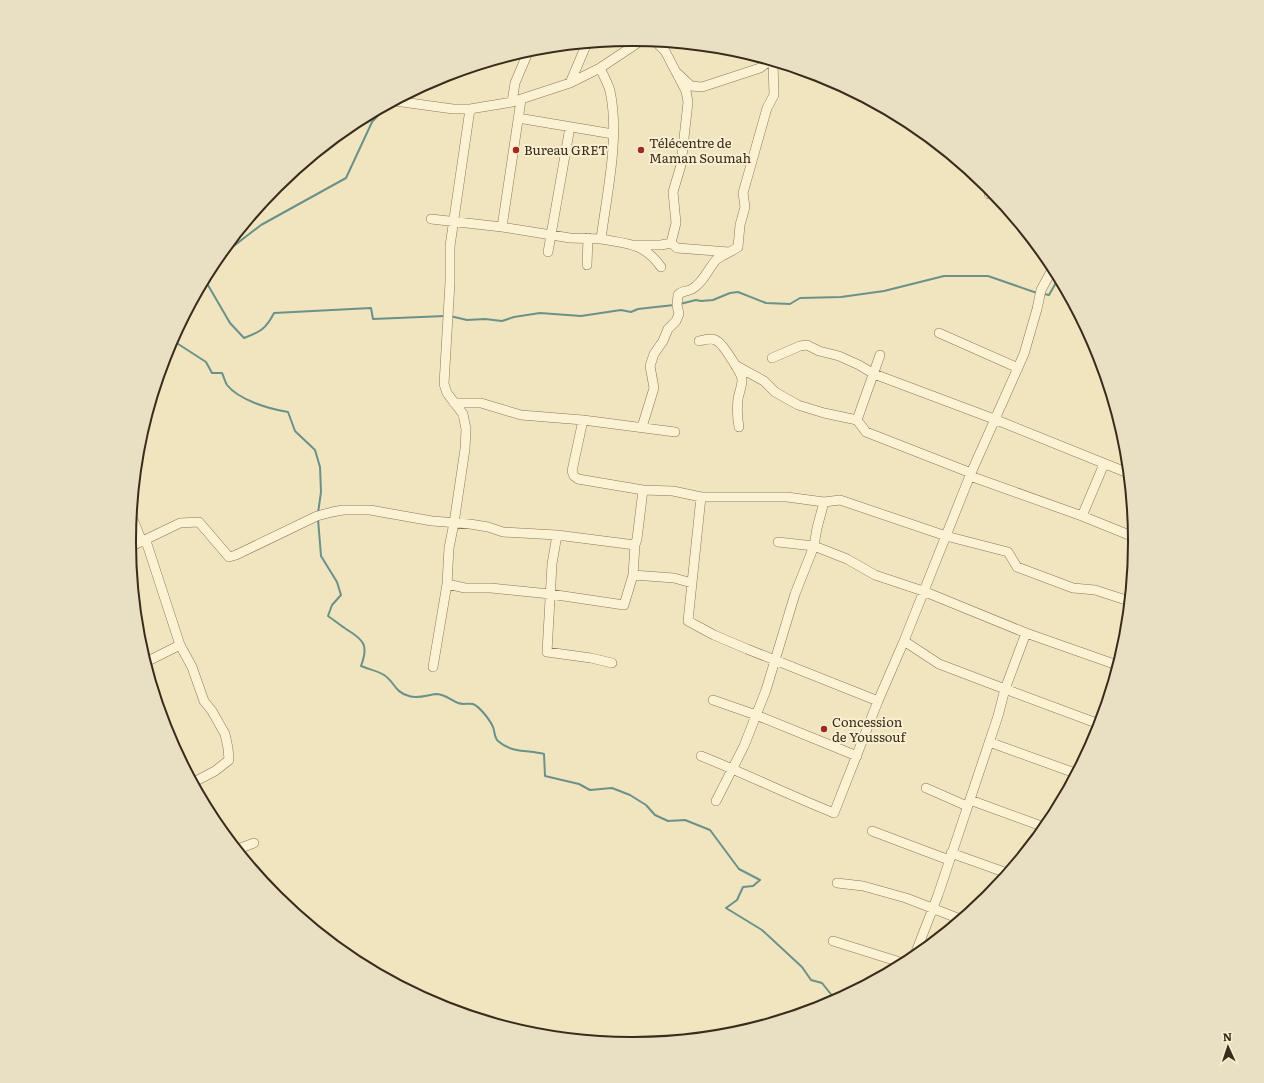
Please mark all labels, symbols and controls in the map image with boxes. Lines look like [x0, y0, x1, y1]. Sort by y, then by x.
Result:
place label: Télécentre de Maman Soumah [649, 133, 752, 167]
place label: Bureau GRET [524, 140, 608, 159]
marker: Bureau GRET [511, 145, 521, 155]
marker: Télécentre de Maman Soumah [636, 145, 646, 155]
place label: Concession de Youssouf [832, 712, 907, 746]
marker: Concession de Youssouf [819, 724, 829, 734]
north arrow [1208, 1027, 1248, 1067]
text: N [1222, 1028, 1232, 1044]

